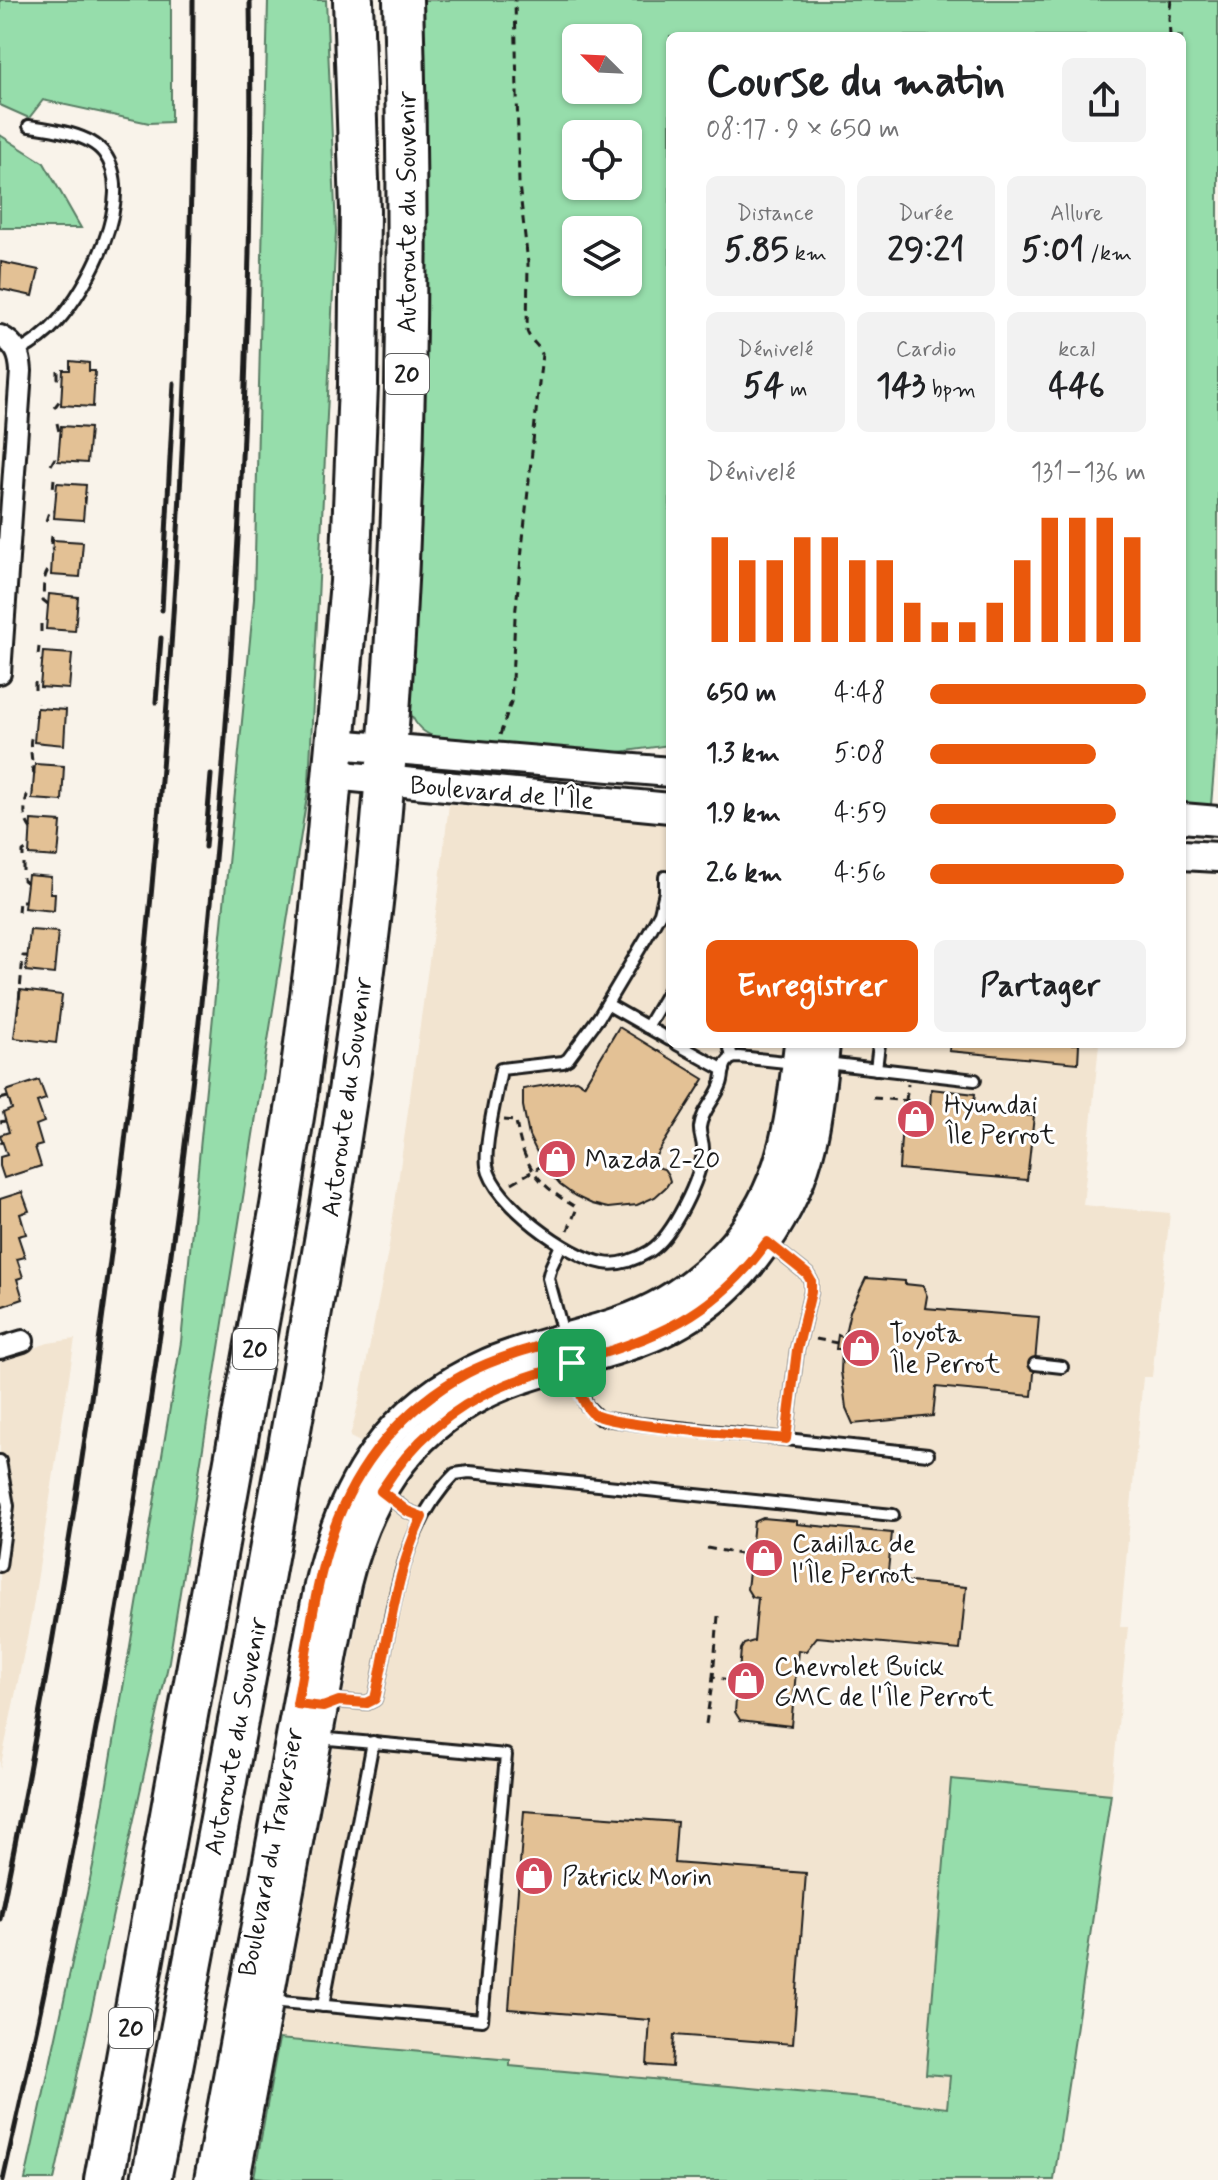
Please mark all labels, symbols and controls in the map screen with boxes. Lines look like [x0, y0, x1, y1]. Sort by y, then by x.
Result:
north arrow [562, 24, 642, 104]
map controls [562, 24, 642, 296]
text: Course du matin [706, 54, 1005, 112]
button: share [1062, 58, 1146, 142]
street label: Autoroute du Souvenir [391, 90, 425, 333]
text: 08:17 · 9 × 650 m [706, 113, 900, 147]
button: locate [562, 120, 642, 200]
text: Distance [737, 200, 814, 228]
text: Durée [898, 200, 954, 228]
text: Allure [1050, 200, 1103, 228]
button: layers [562, 216, 642, 296]
text: 5.85 [724, 228, 789, 273]
text: 29:21 [887, 228, 965, 273]
text: 5:01 [1021, 228, 1084, 273]
text: km [789, 240, 827, 268]
text: /km [1084, 240, 1132, 268]
text: Dénivelé [737, 336, 813, 364]
text: Cardio [896, 336, 956, 364]
text: kcal [1058, 336, 1095, 364]
road number: 20 [385, 354, 429, 394]
text: 54 [743, 364, 784, 409]
text: 143 [876, 364, 926, 409]
text: 446 [1048, 364, 1105, 409]
text: m [784, 376, 808, 404]
text: bpm [926, 376, 976, 404]
text: Dénivelé [706, 456, 796, 490]
text: 131–136 m [1031, 456, 1146, 490]
text: 650 m [706, 677, 777, 711]
text: 4:48 [834, 677, 885, 711]
text: 1.3 km [706, 737, 780, 771]
text: 5:08 [834, 737, 885, 771]
street label: Boulevard de l'Île [408, 769, 596, 819]
text: 1.9 km [706, 797, 781, 831]
text: 4:59 [834, 797, 887, 831]
text: 2.6 km [706, 857, 782, 891]
text: 4:56 [834, 857, 886, 891]
button: Enregistrer [706, 940, 918, 1032]
button: Partager [934, 940, 1146, 1032]
street label: Autoroute du Souvenir [314, 974, 382, 1219]
place label: Hyundai Île Perrot [944, 1089, 1055, 1153]
shop icon: Hyundai Île Perrot [895, 1098, 937, 1140]
shop icon: Mazda 2-20 [536, 1138, 578, 1180]
place label: Mazda 2-20 [585, 1144, 721, 1178]
place label: Toyota Île Perrot [889, 1318, 1000, 1382]
shop icon: Toyota Île Perrot [840, 1327, 882, 1369]
road number: 20 [233, 1329, 277, 1369]
pin [538, 1329, 606, 1397]
icon: arrive [550, 1341, 594, 1385]
place label: Cadillac de l'Île Perrot [792, 1528, 916, 1592]
shop icon: Cadillac de l'Île Perrot [743, 1537, 785, 1579]
street label: Autoroute du Souvenir [197, 1614, 277, 1858]
place label: Chevrolet Buick GMC de l'Île Perrot [774, 1651, 994, 1715]
shop icon: Chevrolet Buick GMC de l'Île Perrot [725, 1660, 767, 1702]
street label: Boulevard du Traversier [231, 1724, 313, 1979]
shop icon: Patrick Morin [513, 1855, 555, 1897]
place label: Patrick Morin [562, 1861, 712, 1895]
road number: 20 [109, 2008, 153, 2048]

